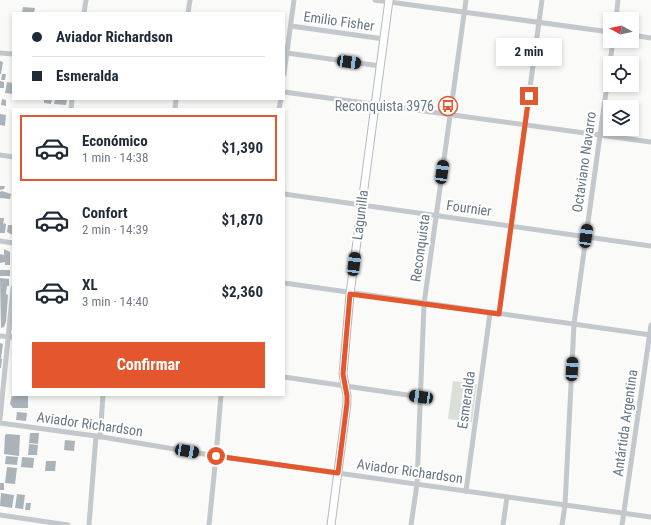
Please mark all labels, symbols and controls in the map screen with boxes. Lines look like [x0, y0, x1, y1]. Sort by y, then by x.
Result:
street label: Emilio Fisher [303, 8, 375, 34]
north arrow [603, 12, 639, 48]
map controls [603, 12, 639, 136]
text: Aviador Richardson [56, 28, 173, 46]
callout: 2 min [496, 38, 562, 66]
text: 2 min [515, 44, 543, 59]
car [336, 54, 362, 70]
button: locate [603, 56, 639, 92]
text: Esmeralda [56, 67, 119, 85]
route end [520, 87, 538, 105]
bus stop icon: Reconquista 3976 [437, 95, 459, 117]
place label: Reconquista 3976 [335, 98, 434, 114]
button: layers [603, 100, 639, 136]
street label: Octaviano Navarro [569, 110, 599, 214]
icon: car [34, 130, 70, 166]
text: Económico [82, 132, 148, 150]
text: $1,390 [221, 139, 263, 157]
text: 1 min · 14:38 [82, 150, 148, 165]
car [434, 159, 450, 185]
street label: Lagunilla [349, 189, 371, 241]
street label: Fournier [445, 197, 493, 219]
icon: car [34, 202, 70, 238]
text: Confort [82, 204, 128, 222]
text: $1,870 [221, 211, 263, 229]
street label: Reconquista [407, 213, 433, 283]
text: 2 min · 14:39 [82, 222, 148, 237]
car [578, 223, 594, 249]
car [347, 251, 361, 277]
icon: car [34, 274, 70, 310]
text: XL [82, 276, 98, 294]
text: $2,360 [221, 283, 263, 301]
text: 3 min · 14:40 [82, 294, 148, 309]
button: Confirmar [32, 342, 265, 388]
car [565, 357, 579, 381]
street label: Antártida Argentina [610, 368, 640, 478]
street label: Esmeralda [454, 370, 478, 430]
car [408, 389, 434, 405]
street label: Aviador Richardson [36, 409, 144, 439]
car [174, 443, 200, 459]
route start [207, 447, 225, 465]
street label: Aviador Richardson [356, 456, 464, 486]

